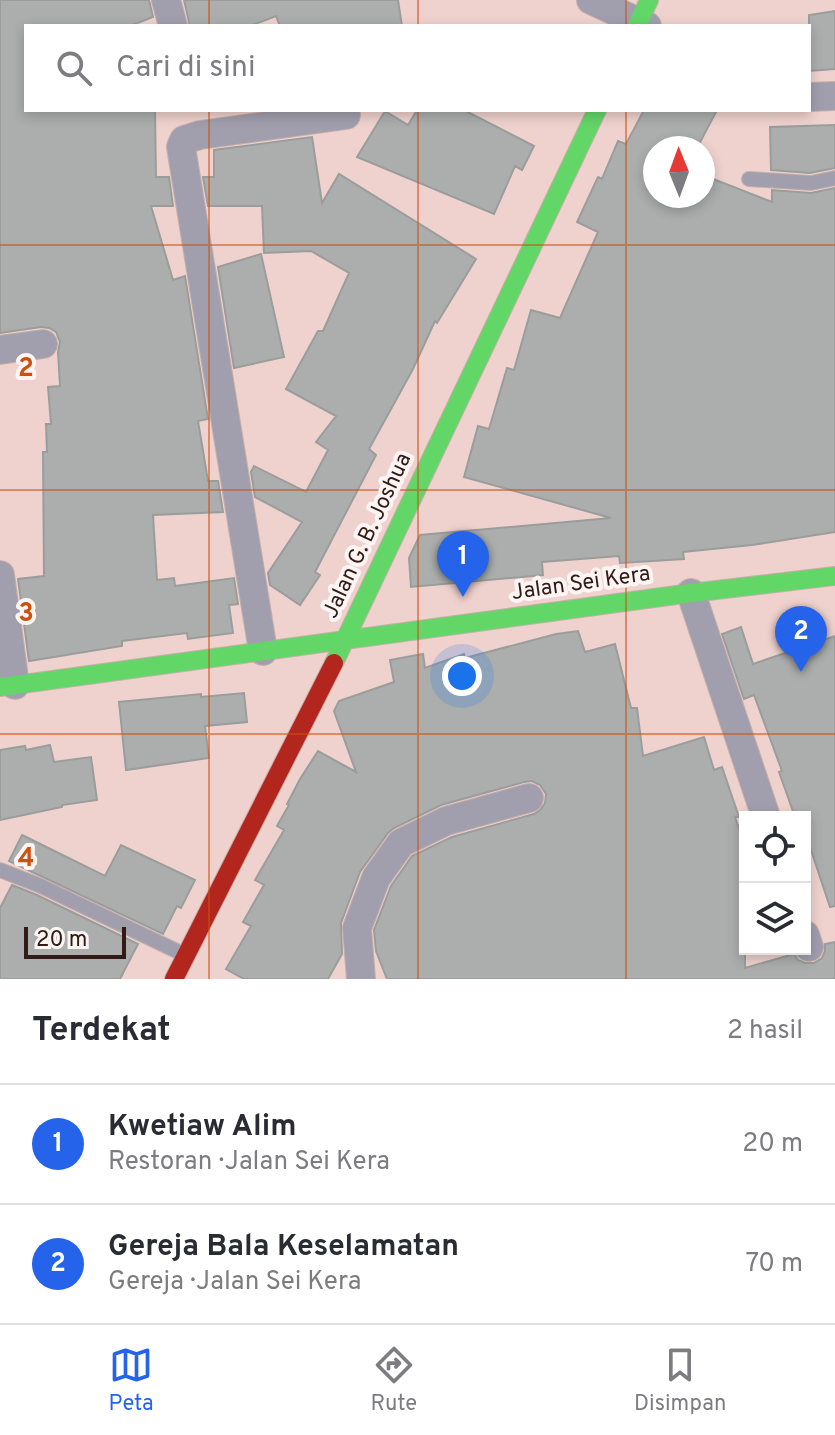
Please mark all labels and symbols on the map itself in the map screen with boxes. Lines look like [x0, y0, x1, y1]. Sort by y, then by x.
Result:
north arrow [643, 136, 715, 208]
text: 2 [18, 353, 34, 386]
street label: Jalan G. B. Joshua [318, 449, 418, 623]
pin: 1 [437, 531, 489, 597]
street label: Jalan Sei Kera [510, 561, 652, 607]
text: 3 [18, 598, 34, 631]
pin: 2 [775, 606, 827, 672]
your location [442, 656, 482, 696]
text: 4 [18, 843, 34, 876]
scale bar [24, 923, 126, 959]

